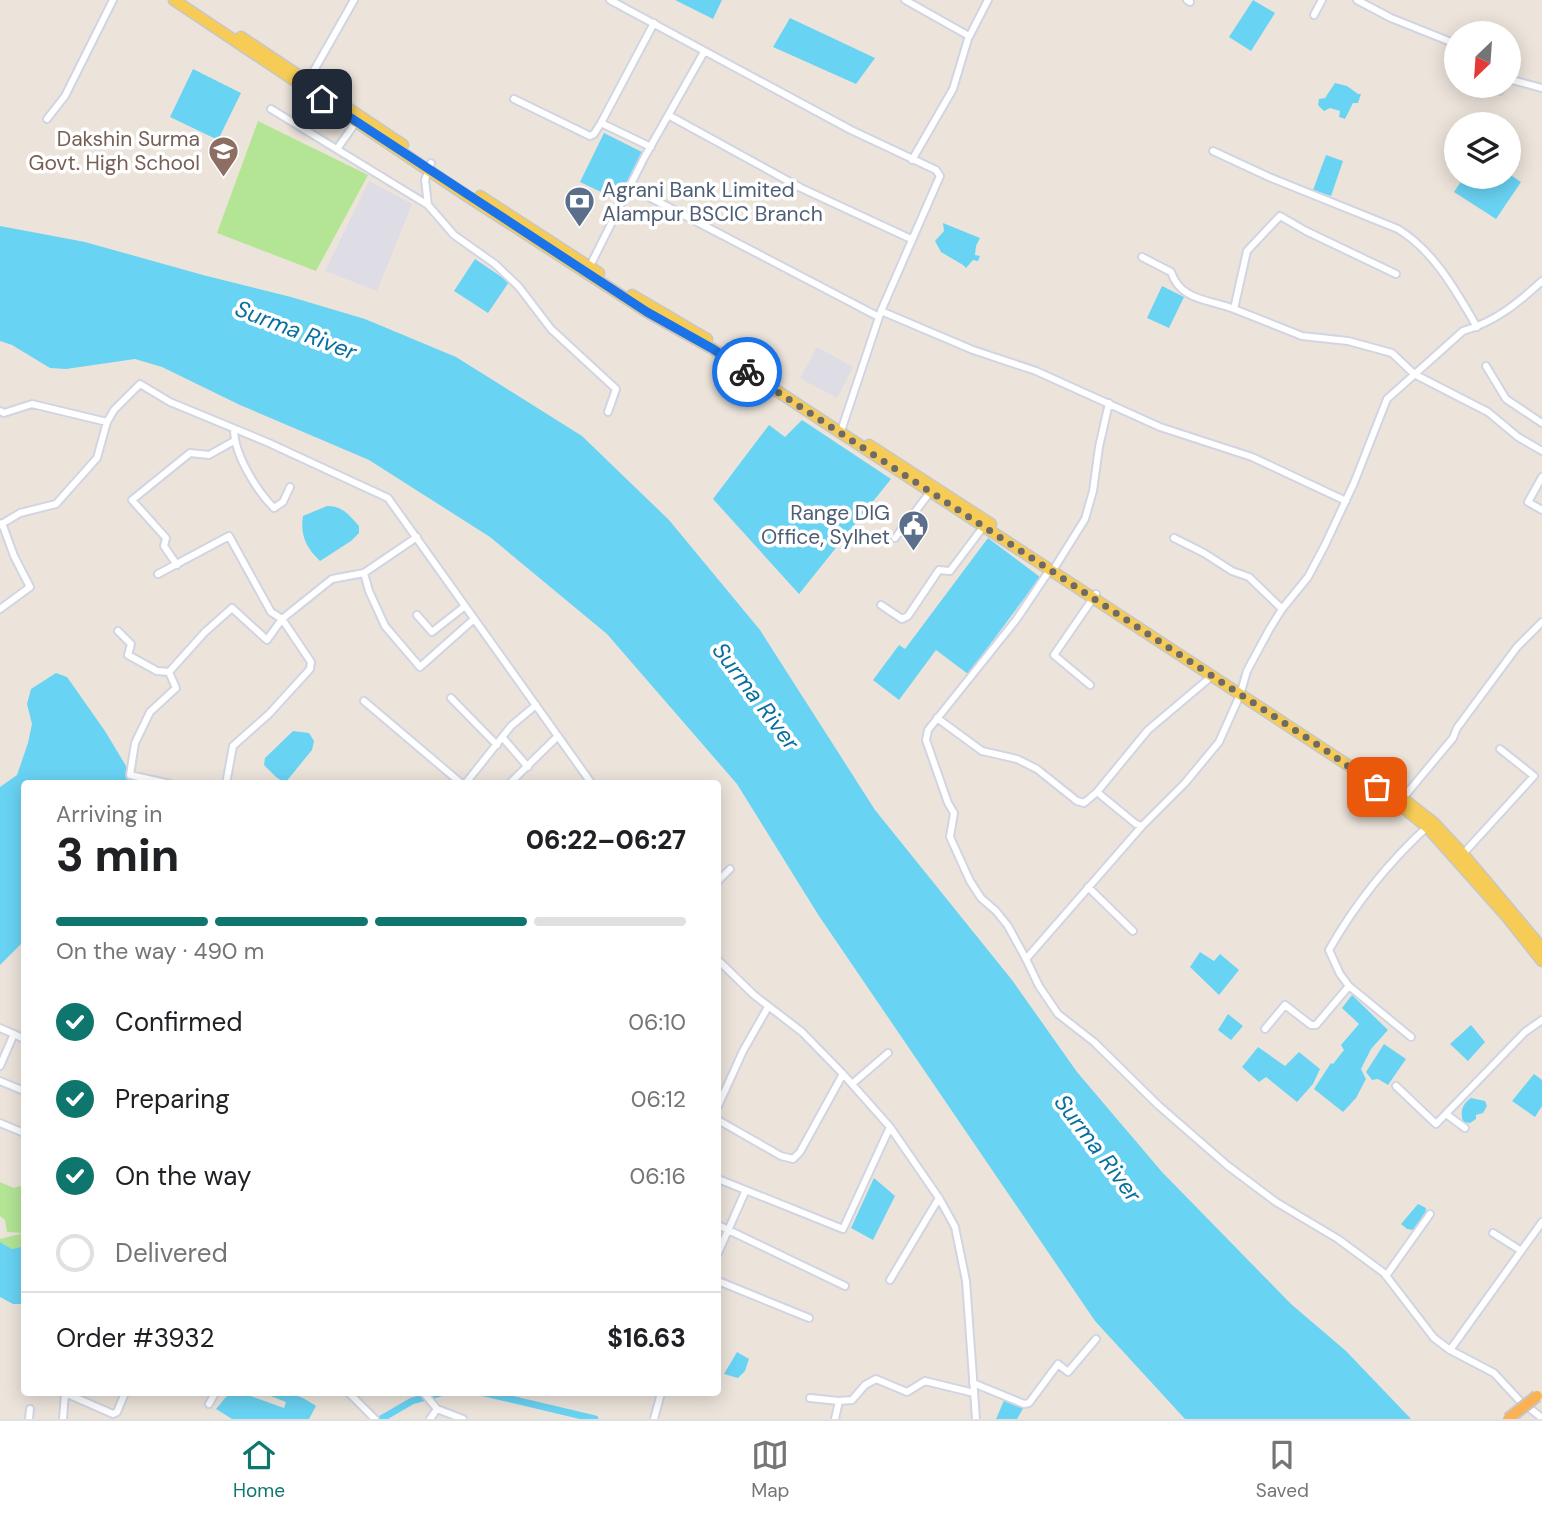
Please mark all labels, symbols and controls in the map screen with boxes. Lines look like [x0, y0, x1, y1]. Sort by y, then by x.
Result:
north arrow [1444, 21, 1521, 98]
map controls [1444, 21, 1521, 189]
pin [292, 69, 352, 129]
icon: home [303, 80, 341, 118]
button: layers [1444, 112, 1521, 189]
place label: Dakshin Surma Govt. High School [28, 125, 200, 177]
school or university icon: Dakshin Surma Govt. High School [206, 134, 240, 178]
place label: Agrani Bank Limited Alampur BSCIC Branch [602, 176, 823, 228]
bank icon: Agrani Bank Limited Alampur BSCIC Branch [562, 185, 596, 229]
water label: Surma River [231, 293, 362, 367]
courier [712, 337, 782, 407]
icon: bike [728, 353, 766, 391]
place label: Range DIG Office, Sylhet [761, 499, 890, 551]
public building icon: Range DIG Office, Sylhet [896, 508, 930, 552]
water label: Surma River [706, 636, 807, 757]
pin [1347, 757, 1407, 817]
icon: bag [1358, 768, 1396, 806]
text: Arriving in [56, 799, 162, 829]
text: 06:22–06:27 [526, 823, 686, 857]
text: 3 min [56, 825, 179, 885]
text: On the way · 490 m [56, 936, 264, 966]
icon: check [56, 1003, 94, 1041]
text: Confirmed [115, 1005, 242, 1039]
text: 06:10 [628, 1007, 686, 1037]
icon: check [56, 1080, 94, 1118]
text: Preparing [115, 1082, 230, 1116]
text: 06:12 [631, 1084, 686, 1114]
water label: Surma River [1048, 1088, 1149, 1209]
icon: check [56, 1157, 94, 1195]
text: On the way [115, 1159, 251, 1193]
text: 06:16 [630, 1161, 686, 1191]
text: Delivered [115, 1236, 228, 1270]
text: Order #3932 [56, 1321, 215, 1355]
text: $16.63 [607, 1321, 686, 1355]
tab: Home [233, 1436, 285, 1503]
tab: Map [751, 1436, 789, 1503]
tab: Saved [1256, 1436, 1309, 1503]

